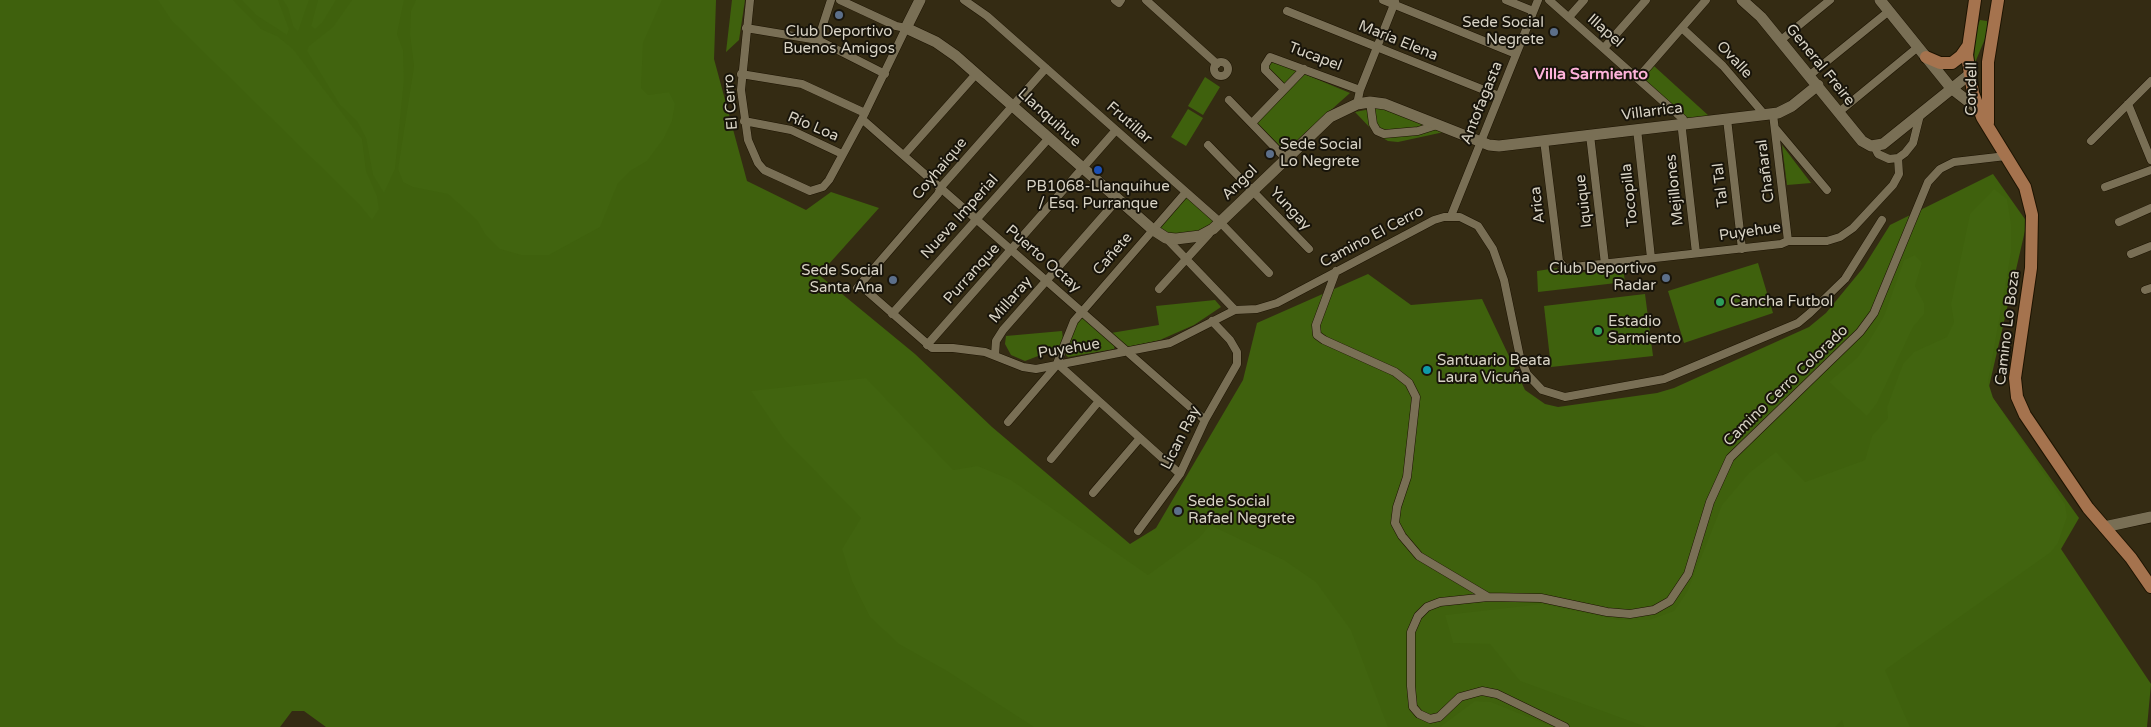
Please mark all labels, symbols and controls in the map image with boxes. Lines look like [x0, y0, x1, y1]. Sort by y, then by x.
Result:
marker: Club Deportivo Buenos Amigos [833, 9, 845, 21]
street label: Illapel [1583, 11, 1627, 51]
place label: Sede Social Negrete [1462, 14, 1544, 49]
street label: María Elena [1356, 17, 1440, 65]
street label: General Freire [1782, 21, 1858, 109]
place label: Club Deportivo Buenos Amigos [783, 23, 895, 58]
marker: Sede Social Negrete [1548, 26, 1560, 38]
street label: Ovalle [1712, 38, 1756, 82]
street label: Tucapel [1286, 39, 1344, 75]
street label: Antofagasta [1457, 59, 1507, 147]
street label: Condell [1963, 62, 1981, 116]
district label: Villa Sarmiento [1534, 65, 1648, 85]
street label: El Cerro [720, 73, 742, 131]
street label: Llanquihue [1014, 85, 1084, 151]
street label: Frutillar [1102, 98, 1156, 148]
street label: Villarrica [1620, 99, 1684, 125]
street label: Río Loa [785, 108, 841, 146]
street label: Coyhaique [909, 134, 971, 204]
place label: Sede Social Lo Negrete [1280, 136, 1362, 171]
street label: Chañaral [1753, 138, 1779, 204]
marker: Sede Social Lo Negrete [1264, 148, 1276, 160]
street label: Mejillones [1662, 153, 1688, 227]
street label: Angol [1218, 162, 1262, 204]
street label: Tal Tal [1709, 162, 1733, 208]
street label: Tocopilla [1618, 163, 1642, 227]
marker: PB1068-Llanquihue / Esq. Purranque [1092, 164, 1104, 176]
street label: Nueva Imperial [917, 171, 1003, 263]
street label: Iquique [1572, 173, 1596, 229]
place label: PB1068-Llanquihue / Esq. Purranque [1026, 178, 1170, 213]
street label: Yungay [1265, 184, 1315, 234]
street label: Arica [1527, 186, 1549, 224]
street label: Camino El Cerro [1317, 202, 1427, 272]
street label: Puyehue [1718, 219, 1782, 245]
street label: Puerto Octay [1002, 221, 1084, 297]
street label: Cañete [1090, 229, 1136, 279]
street label: Purranque [940, 240, 1004, 308]
place label: Club Deportivo Radar [1549, 260, 1656, 295]
place label: Sede Social Santa Ana [801, 262, 883, 297]
street label: Camino Lo Boza [1992, 270, 2024, 386]
marker: Club Deportivo Radar [1660, 272, 1672, 284]
street label: Millaray [986, 273, 1036, 327]
marker: Sede Social Santa Ana [887, 274, 899, 286]
place label: Cancha Futbol [1730, 293, 1833, 311]
marker: Cancha Futbol [1714, 296, 1726, 308]
place label: Estadio Sarmiento [1608, 313, 1681, 348]
street label: Camino Cerro Colorado [1720, 322, 1852, 450]
marker: Estadio Sarmiento [1592, 325, 1604, 337]
street label: Puyehue [1037, 335, 1101, 363]
place label: Santuario Beata Laura Vicuña [1437, 352, 1551, 387]
marker: Santuario Beata Laura Vicuña [1421, 364, 1433, 376]
street label: Lican Ray [1157, 403, 1205, 473]
place label: Sede Social Rafael Negrete [1188, 493, 1295, 528]
marker: Sede Social Rafael Negrete [1172, 505, 1184, 517]

